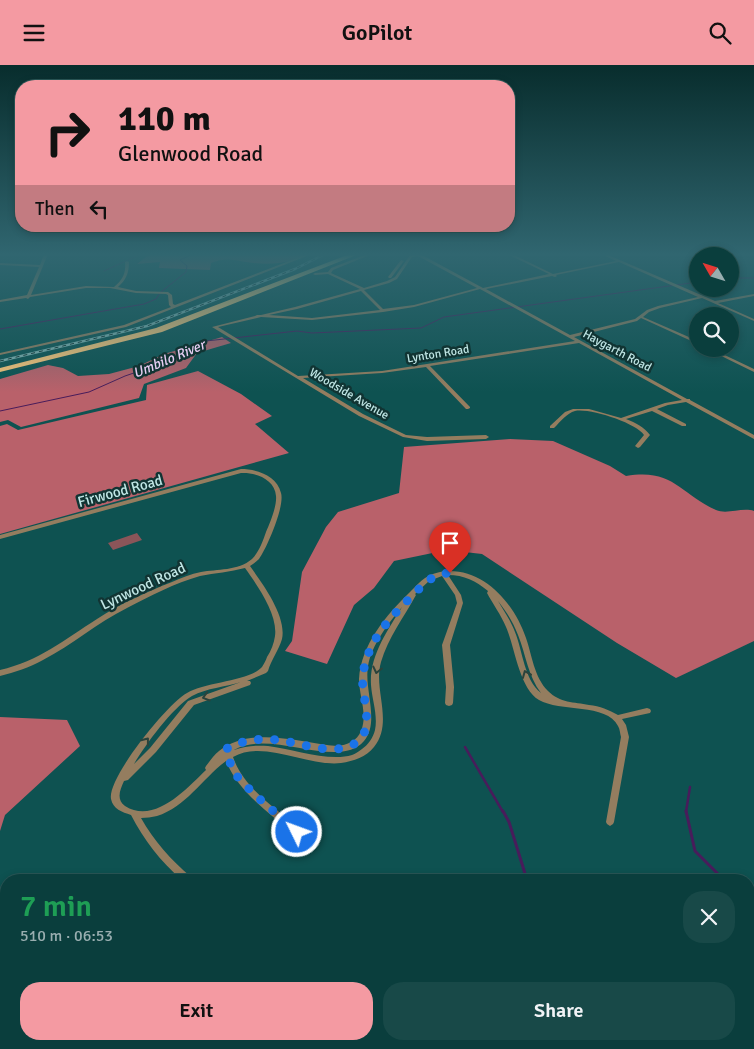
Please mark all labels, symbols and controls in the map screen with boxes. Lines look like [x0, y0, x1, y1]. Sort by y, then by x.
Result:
icon: menu [20, 19, 48, 47]
text: GoPilot [342, 19, 412, 46]
icon: search [706, 19, 734, 47]
text: 110 m [118, 97, 211, 140]
icon: right [35, 100, 100, 165]
text: Glenwood Road [118, 140, 263, 167]
icon: left [85, 195, 113, 223]
text: Then [35, 197, 75, 221]
north arrow [689, 247, 739, 297]
map controls [689, 247, 739, 357]
button: search [689, 307, 739, 357]
street label: Haygarth Road [580, 327, 654, 375]
water label: Umbilo River [130, 336, 209, 382]
street label: Lynton Road [406, 342, 470, 366]
street label: Woodside Avenue [306, 365, 392, 423]
street label: Firwood Road [75, 471, 165, 511]
pin [429, 522, 471, 573]
icon: arrive [436, 529, 464, 557]
street label: Lynwood Road [98, 558, 188, 614]
one-way arrow [372, 665, 383, 674]
one-way arrow [522, 670, 532, 679]
one-way arrow [203, 691, 211, 701]
one-way arrow [141, 738, 149, 747]
position arrow [270, 805, 322, 857]
text: 7 min [20, 888, 92, 925]
button: close [683, 891, 735, 943]
text: 510 m · 06:53 [20, 926, 113, 946]
button: Exit [20, 982, 373, 1040]
button: Share [383, 982, 735, 1040]

